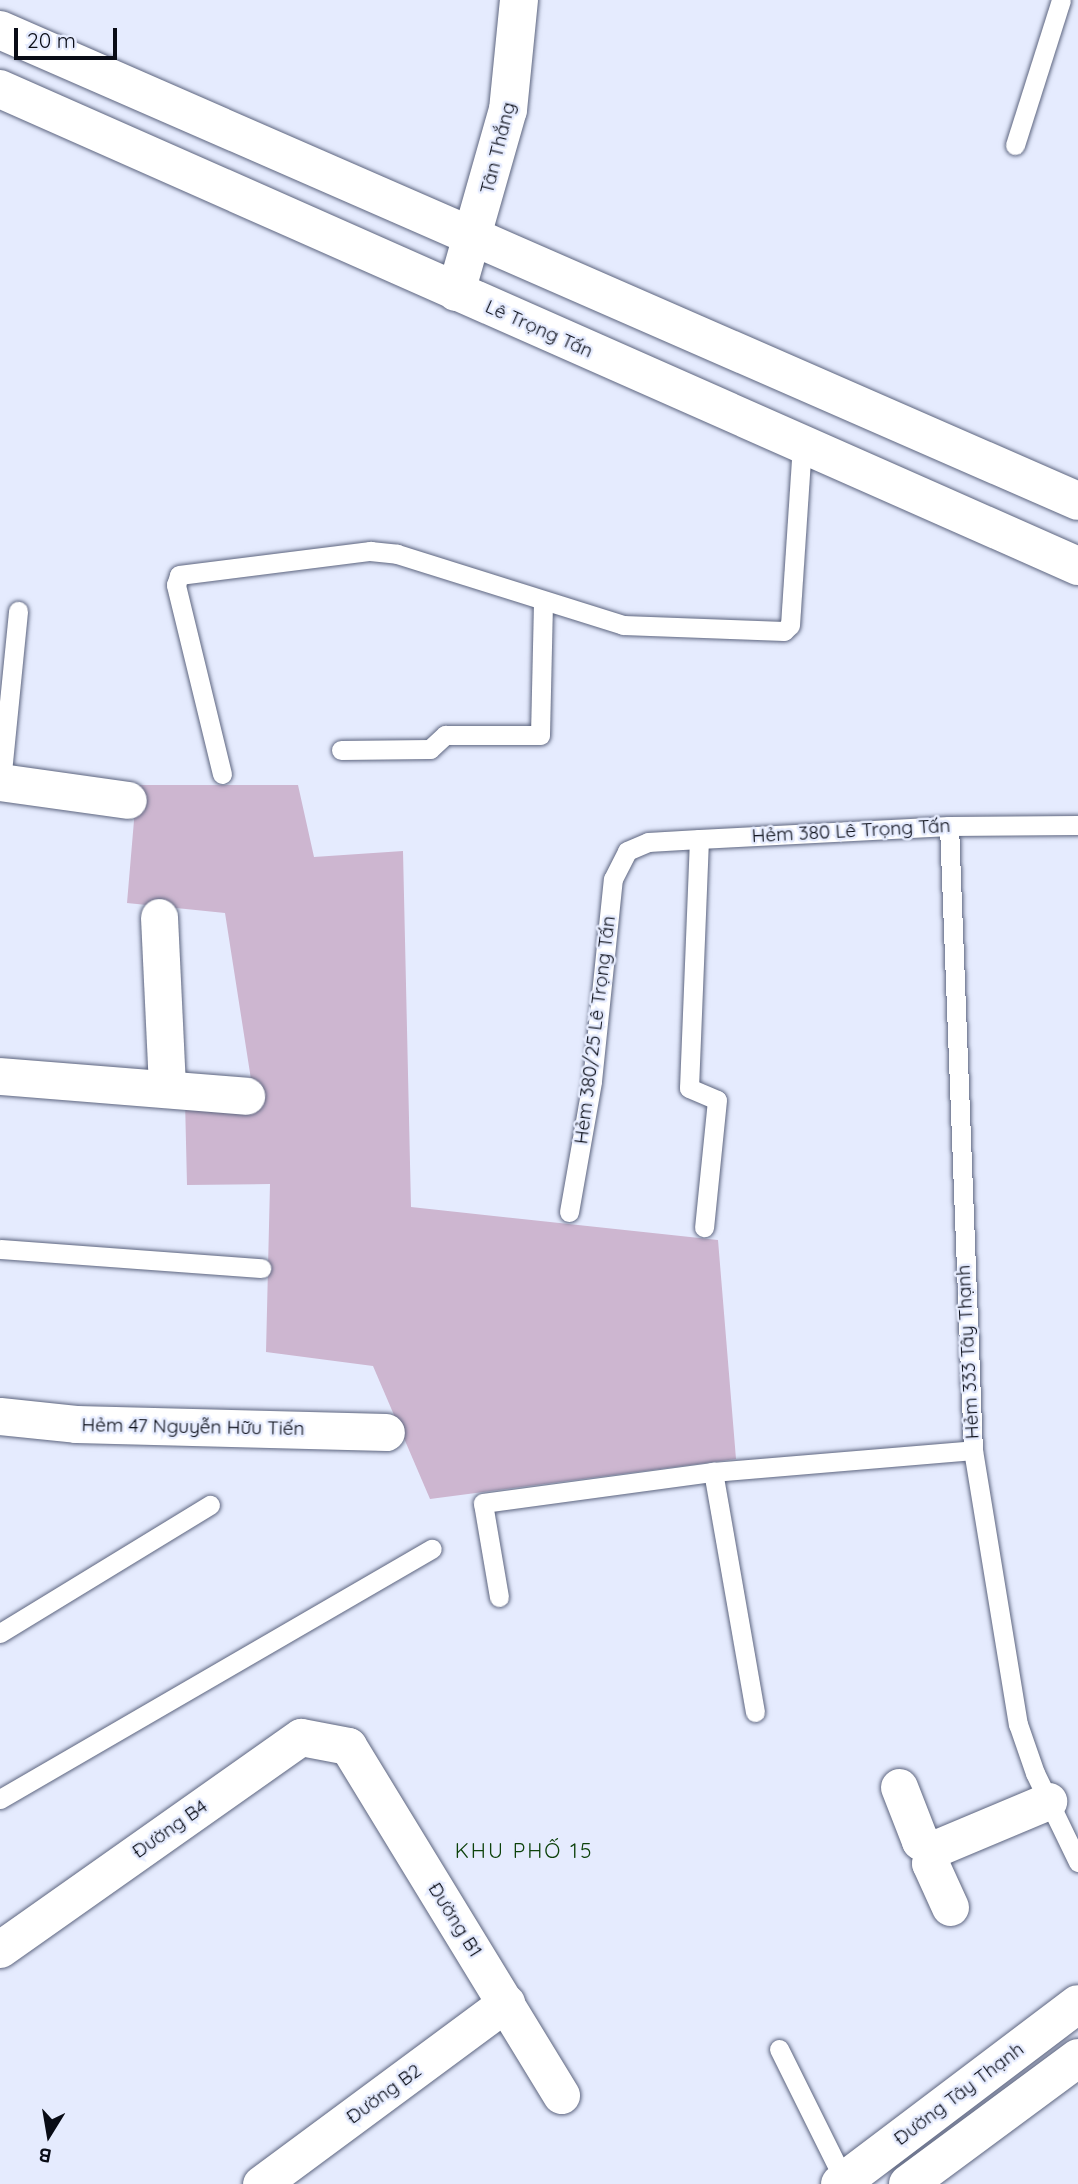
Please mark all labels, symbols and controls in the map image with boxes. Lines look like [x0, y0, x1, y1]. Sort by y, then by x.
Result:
scale bar [18, 14, 121, 58]
text: 20 m [27, 27, 76, 53]
street label: Tân Thắng [476, 100, 520, 196]
street label: Lê Trọng Tấn [482, 295, 596, 363]
street label: Hẻm 380 Lê Trọng Tấn [751, 814, 951, 848]
street label: Hẻm 380/25 Lê Trọng Tấn [570, 915, 620, 1145]
street label: Hẻm 333 Tây Thạnh [952, 1264, 984, 1440]
street label: Hẻm 47 Nguyễn Hữu Tiến [81, 1414, 305, 1440]
street label: Đường B4 [128, 1795, 212, 1863]
district label: KHU PHỐ 15 [456, 1837, 592, 1863]
street label: Đường B1 [423, 1879, 487, 1961]
street label: Đường Tây Thạnh [890, 2038, 1028, 2150]
street label: Đường B2 [342, 2059, 426, 2129]
north arrow [14, 2100, 84, 2170]
text: B [37, 2143, 53, 2169]

